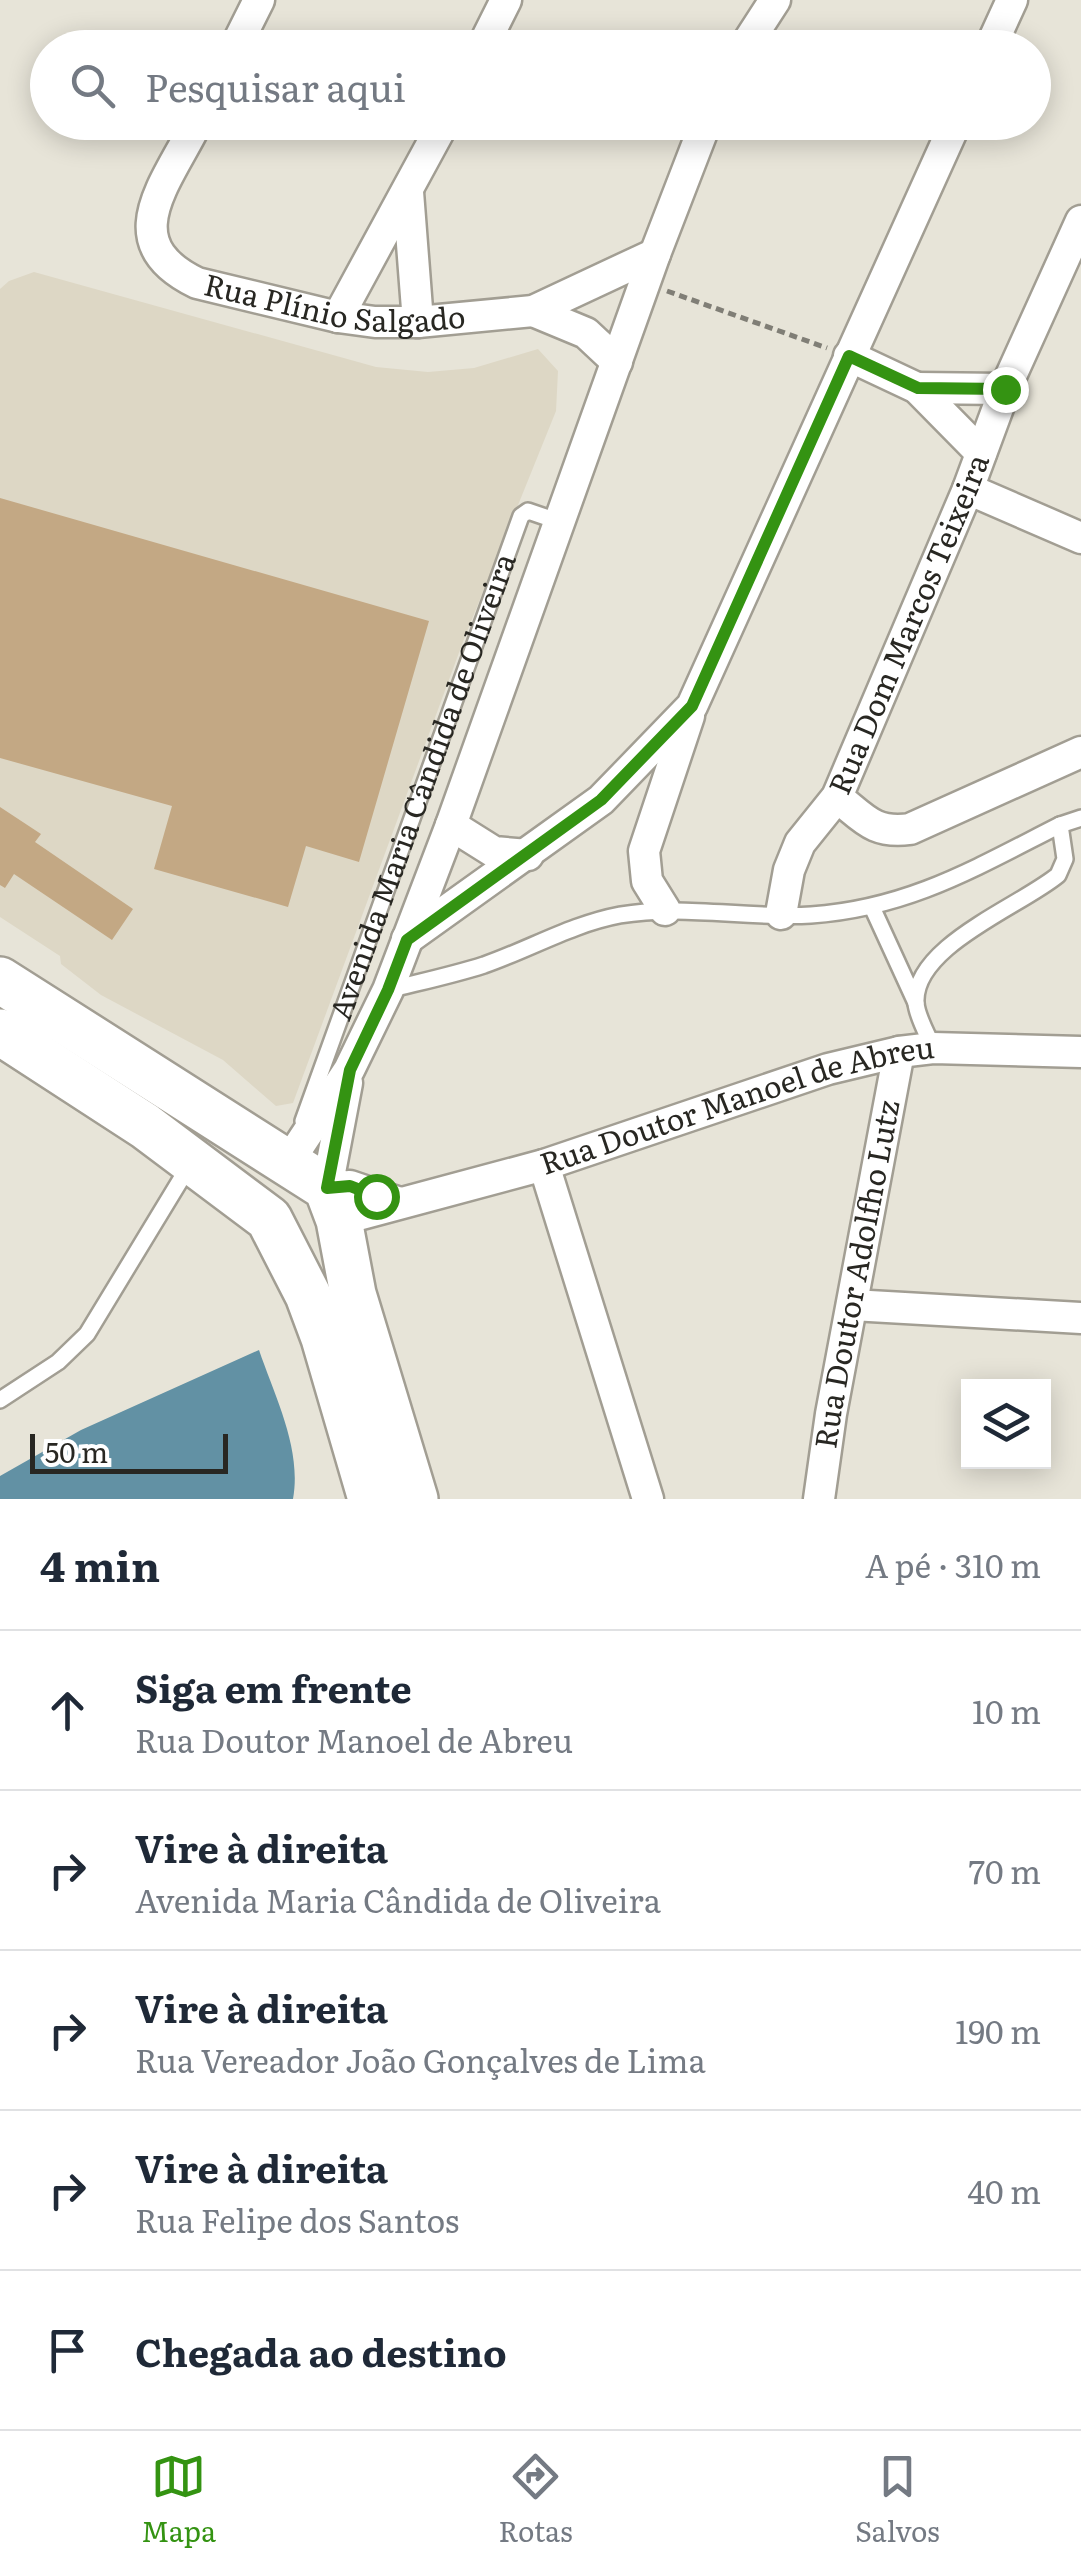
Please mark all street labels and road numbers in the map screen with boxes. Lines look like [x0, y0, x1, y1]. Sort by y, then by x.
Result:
street label: Rua Plínio Salgado [200, 261, 467, 341]
street label: Rua Dom Marcos Teixeira [816, 446, 998, 801]
street label: Avenida Maria Cândida de Oliveira [316, 546, 525, 1025]
street label: Rua Doutor Manoel de Abreu [533, 1023, 936, 1184]
street label: Rua Doutor Adolfho Lutz [801, 1096, 909, 1451]

